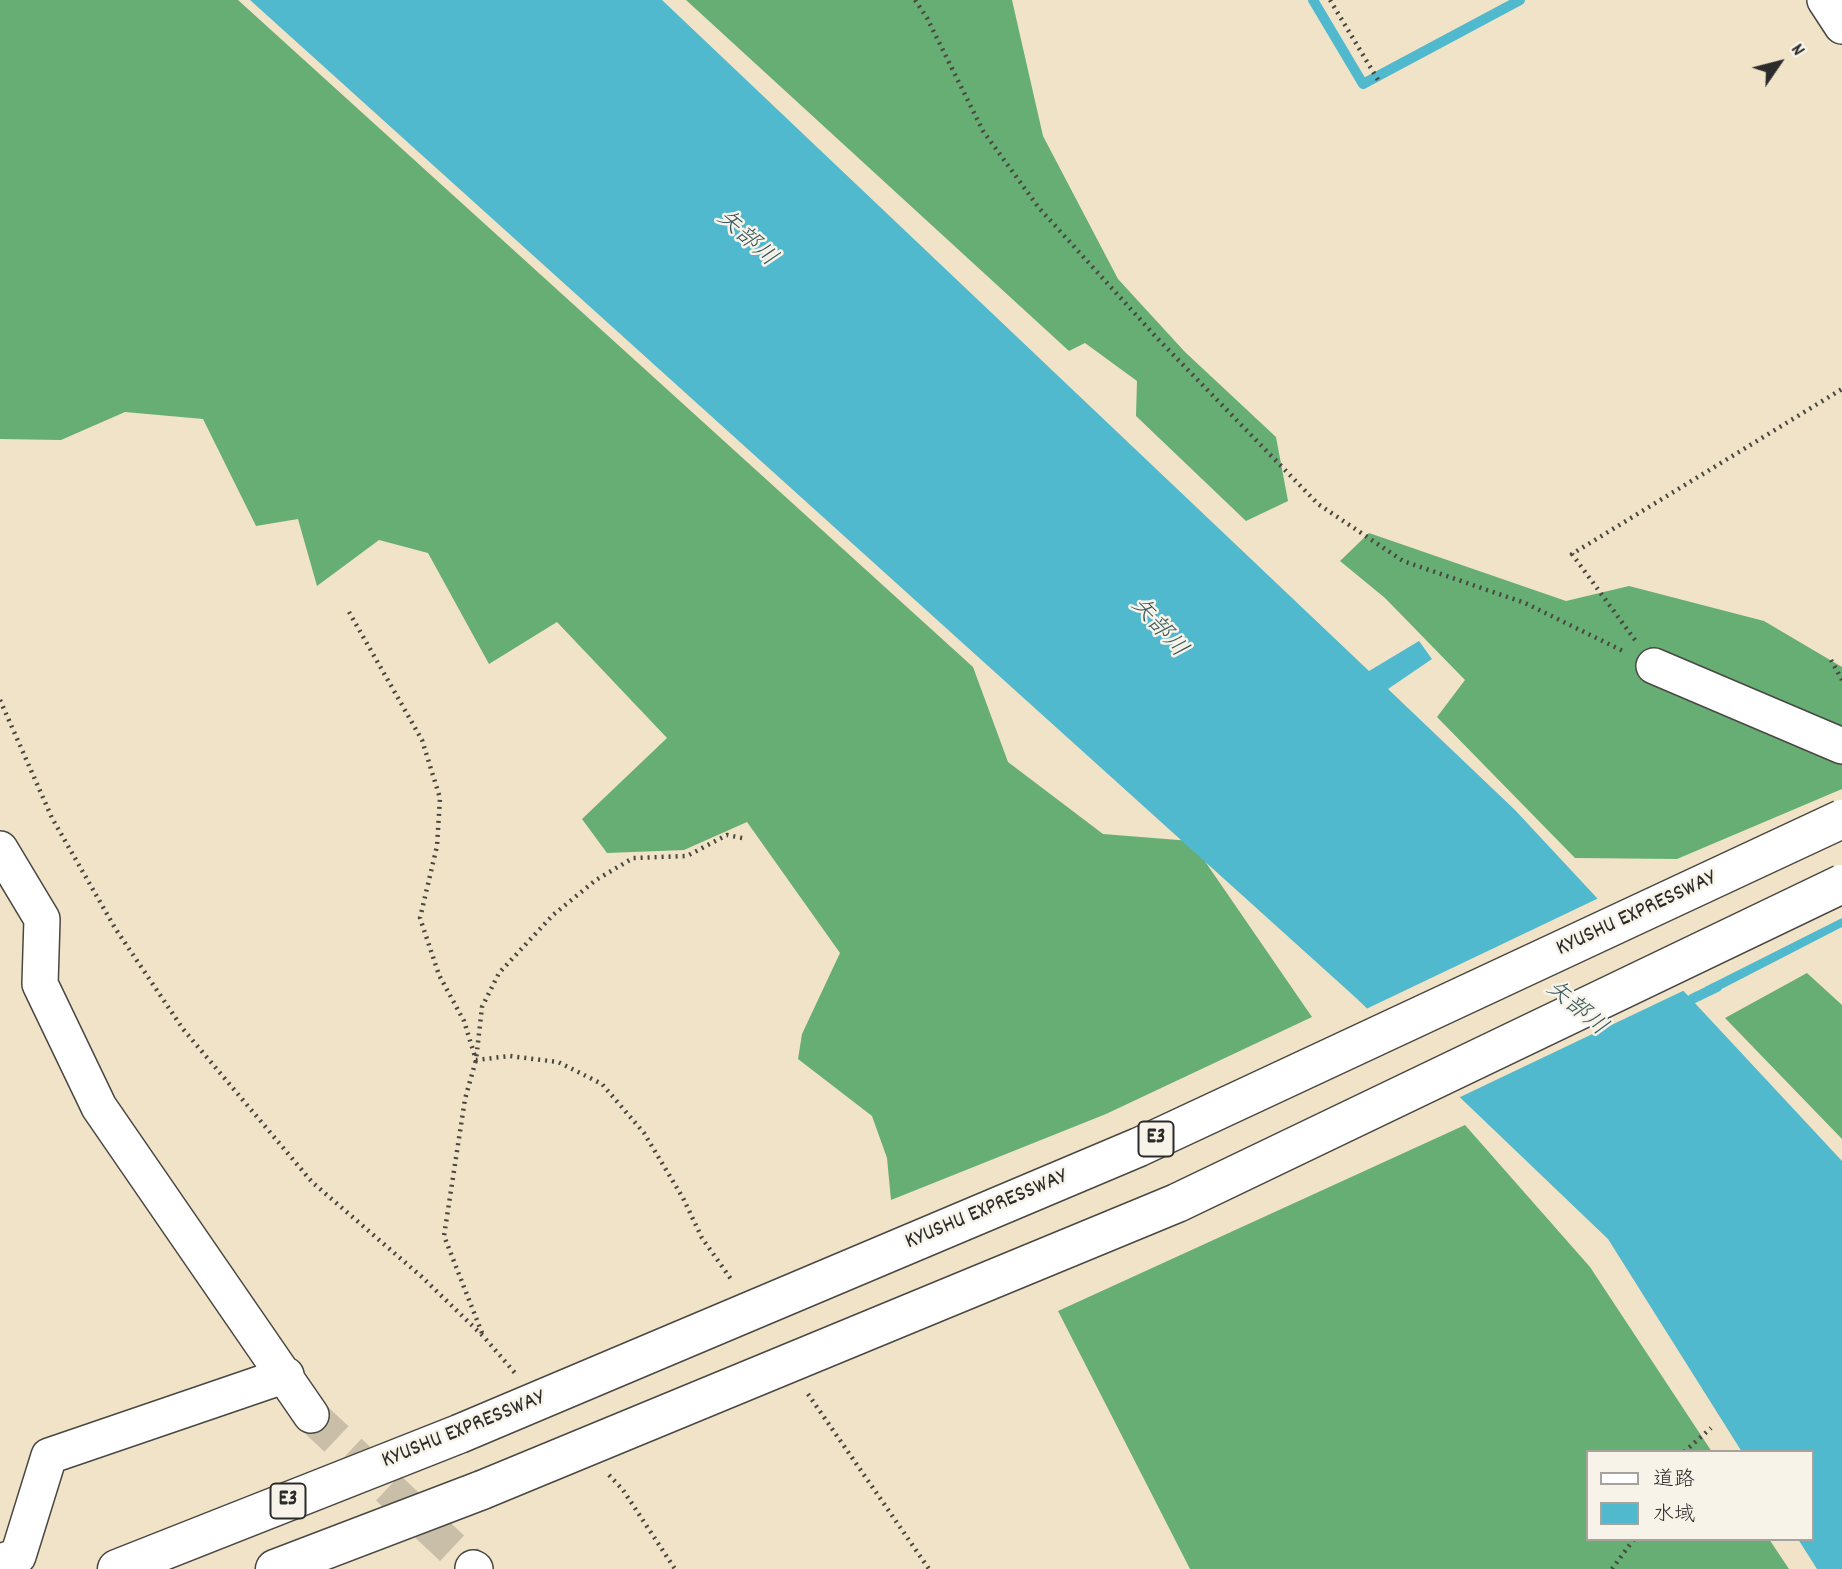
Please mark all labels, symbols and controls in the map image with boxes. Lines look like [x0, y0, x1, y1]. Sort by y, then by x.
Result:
north arrow [1744, 28, 1814, 98]
text: N [1783, 39, 1810, 62]
water label: 矢部川 [709, 205, 781, 275]
water label: 矢部川 [1122, 593, 1192, 665]
street label: KYUSHU EXPRESSWAY [1553, 866, 1721, 964]
water label: 矢部川 [1538, 976, 1612, 1044]
road number: E3 [1138, 1122, 1174, 1156]
street label: KYUSHU EXPRESSWAY [902, 1164, 1072, 1258]
street label: KYUSHU EXPRESSWAY [378, 1386, 550, 1476]
legend [1587, 1450, 1814, 1541]
text: 道路 [1653, 1466, 1695, 1496]
road number: E3 [270, 1484, 306, 1518]
text: 水域 [1653, 1501, 1695, 1531]

